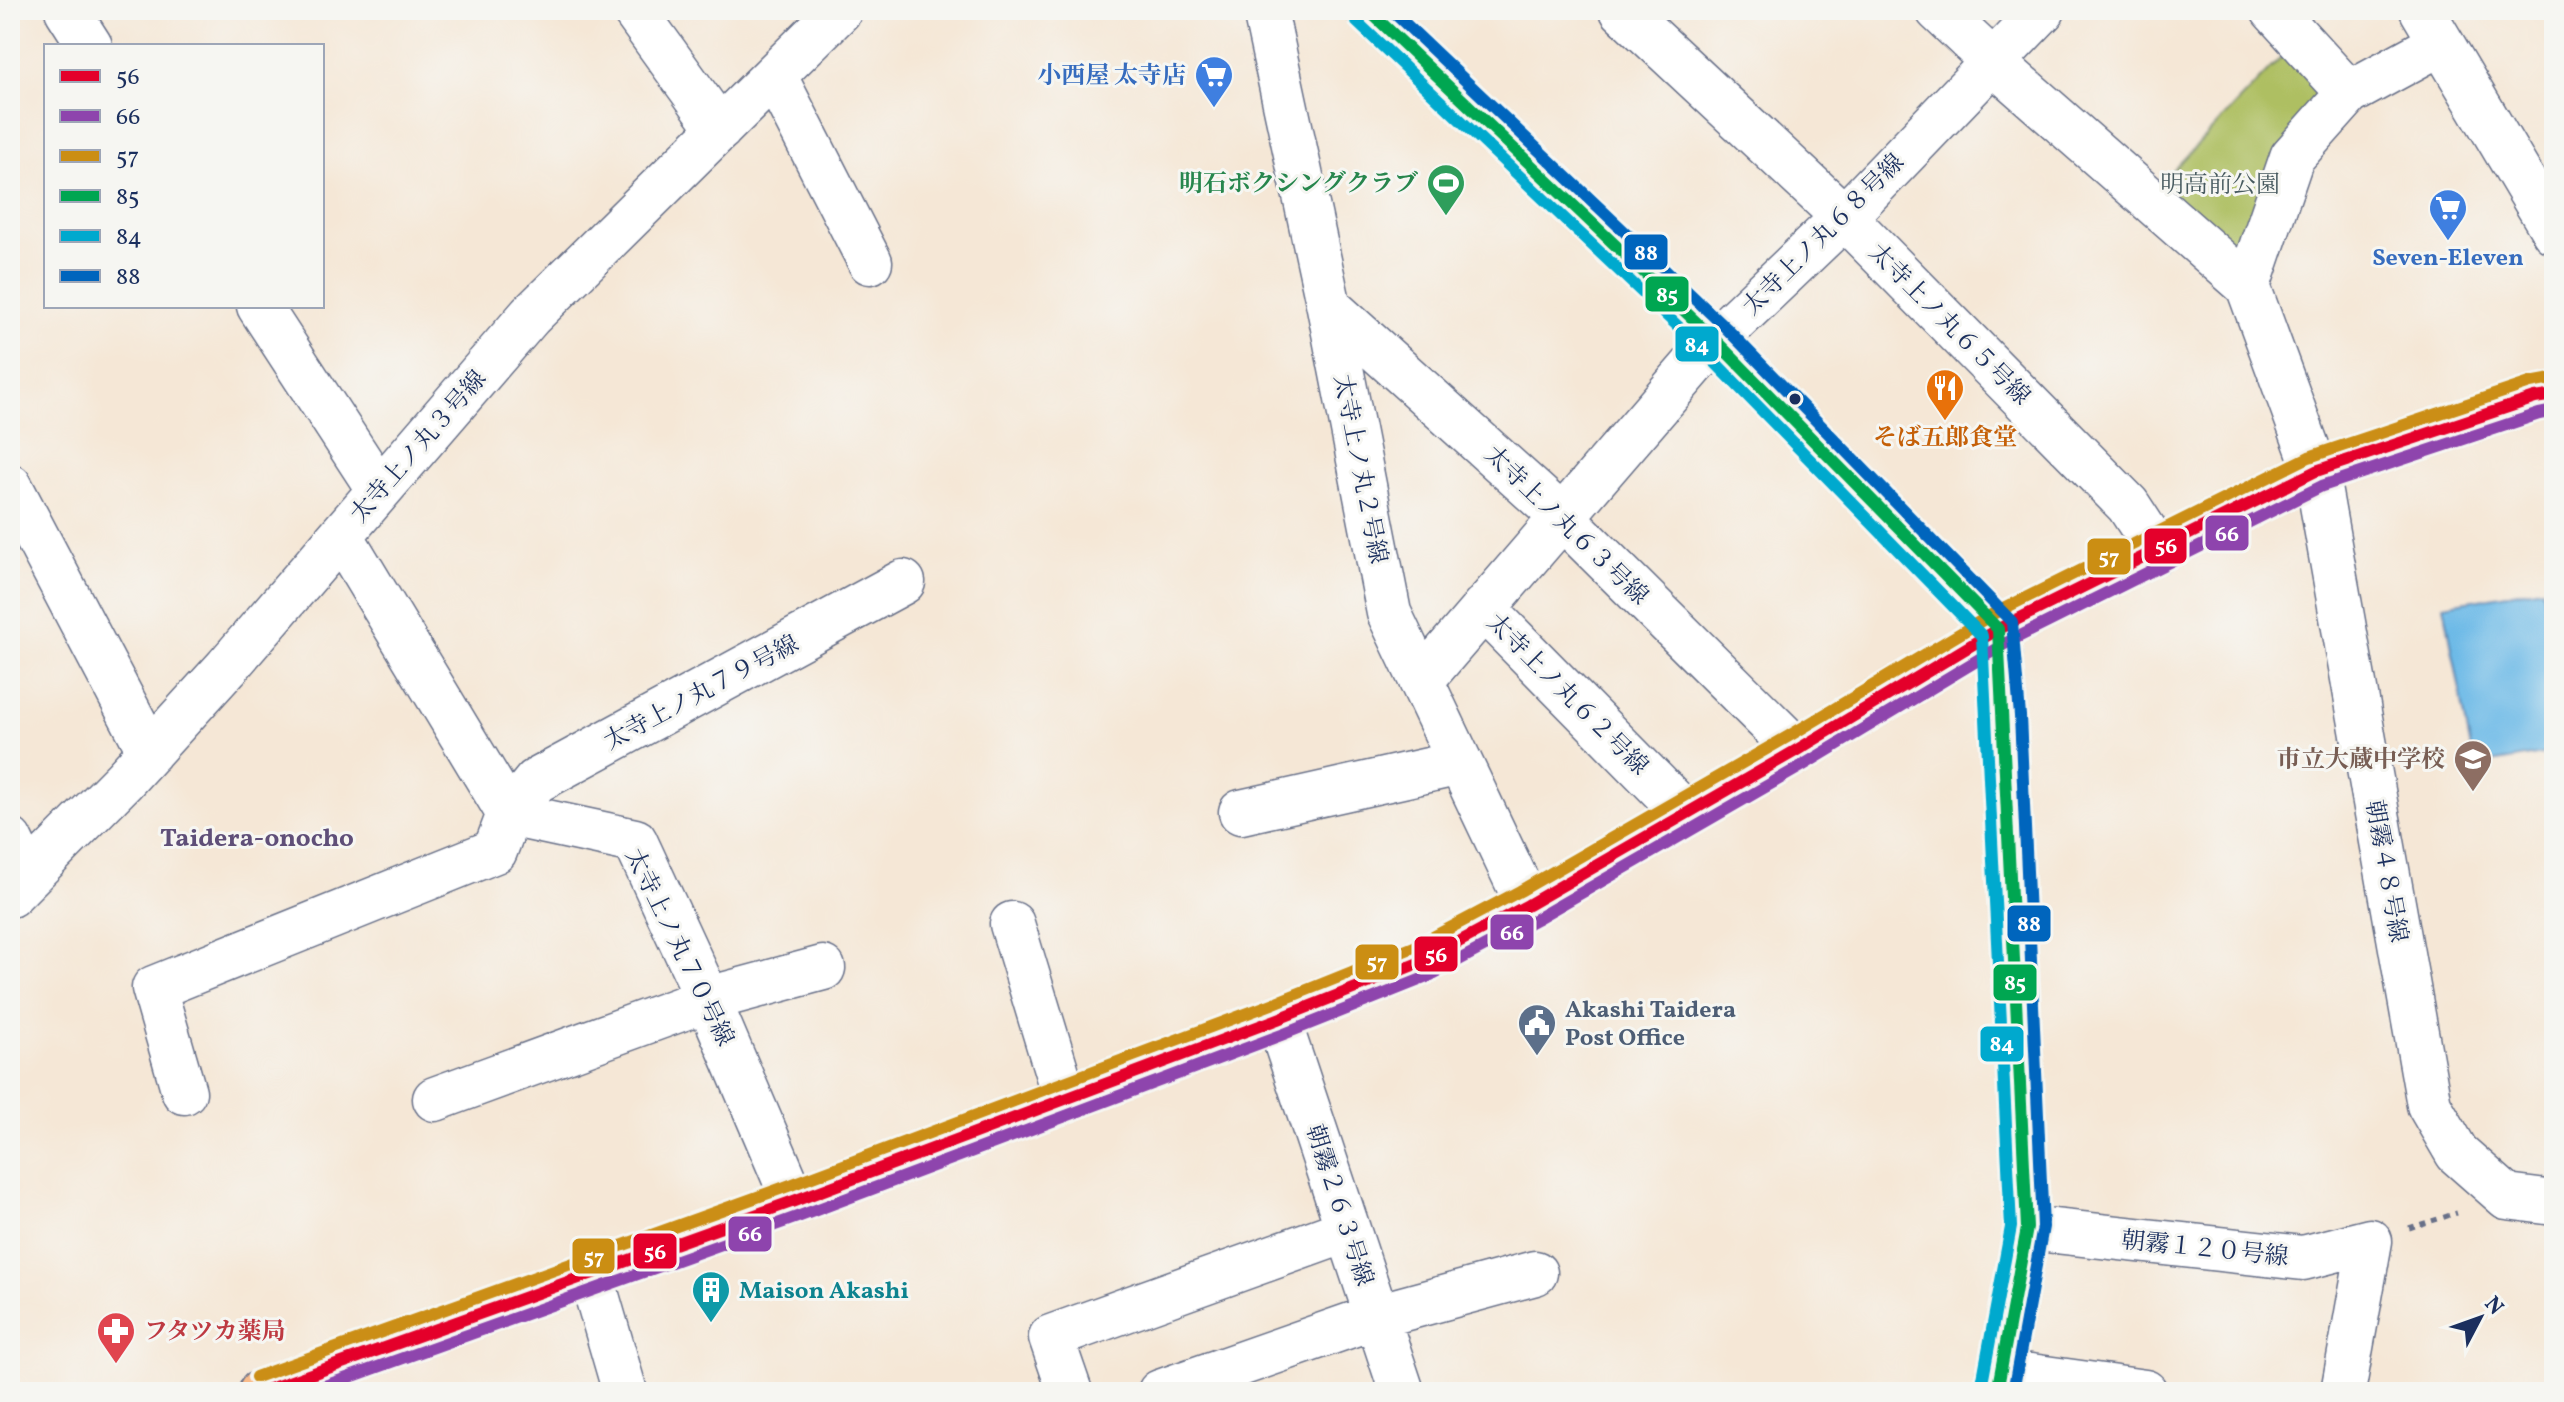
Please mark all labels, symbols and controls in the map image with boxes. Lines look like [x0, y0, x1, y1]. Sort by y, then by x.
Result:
legend [44, 44, 324, 308]
supermarket icon: 小西屋 太寺店 [1193, 54, 1235, 109]
place label: 小西屋 太寺店 [1037, 60, 1186, 94]
text: 56 [116, 61, 140, 95]
text: 66 [116, 101, 140, 135]
text: 57 [116, 141, 139, 175]
street label: 太寺上ノ丸６８号線 [1736, 147, 1913, 324]
sports icon: 明石ボクシングクラブ [1425, 162, 1467, 217]
place label: 明石ボクシングクラブ [1179, 168, 1418, 202]
park label: 明高前公園 [2160, 169, 2280, 203]
text: 85 [116, 181, 140, 215]
supermarket icon: Seven-Eleven [2427, 187, 2469, 242]
text: 84 [116, 221, 142, 255]
line badge: 88 [1623, 233, 1669, 271]
street label: 太寺上ノ丸６５号線 [1860, 237, 2037, 414]
text: 88 [1634, 239, 1658, 270]
place label: Seven-Eleven [2372, 242, 2524, 276]
text: 88 [116, 261, 140, 295]
line badge: 85 [1644, 275, 1690, 313]
text: 85 [1656, 281, 1678, 312]
line badge: 84 [1674, 325, 1720, 363]
text: 84 [1685, 331, 1709, 362]
street label: 太寺上ノ丸３号線 [344, 364, 495, 531]
restaurant icon: そば五郎食堂 [1924, 367, 1966, 422]
street label: 太寺上ノ丸２号線 [1324, 372, 1394, 567]
unlabelled marker [1787, 391, 1803, 407]
place label: そば五郎食堂 [1873, 422, 2017, 456]
street label: 太寺上ノ丸６３号線 [1476, 439, 1655, 614]
line badge: 66 [2204, 514, 2250, 552]
text: 66 [2215, 520, 2239, 551]
line badge: 56 [2143, 527, 2188, 565]
text: 56 [2155, 532, 2177, 563]
line badge: 57 [2086, 537, 2132, 576]
text: 57 [2098, 543, 2120, 574]
street label: 太寺上ノ丸６２号線 [1478, 607, 1655, 784]
street label: 太寺上ノ丸７９号線 [599, 628, 805, 759]
school or university icon: 市立大蔵中学校 [2452, 738, 2494, 793]
place label: 市立大蔵中学校 [2277, 744, 2445, 778]
street label: 朝霧４８号線 [2356, 797, 2414, 945]
district label: Taidera-onocho [160, 821, 354, 857]
street label: 太寺上ノ丸７０号線 [616, 843, 741, 1052]
line badge: 88 [2006, 904, 2052, 943]
text: 88 [2017, 910, 2041, 941]
line badge: 66 [1489, 913, 1535, 951]
text: 66 [1500, 919, 1524, 950]
line badge: 56 [1413, 935, 1459, 973]
text: 56 [1425, 941, 1447, 972]
line badge: 57 [1354, 943, 1400, 981]
text: 57 [1366, 948, 1388, 979]
line badge: 85 [1992, 963, 2038, 1002]
text: 85 [2004, 969, 2026, 1000]
place label: Akashi Taidera Post Office [1565, 994, 1736, 1056]
public building icon: Akashi Taidera Post Office [1516, 1002, 1558, 1057]
line badge: 84 [1979, 1025, 2025, 1063]
text: 84 [1990, 1030, 2014, 1061]
street label: 朝霧２６３号線 [1296, 1120, 1380, 1291]
line badge: 66 [727, 1215, 773, 1253]
text: 66 [738, 1220, 762, 1251]
street label: 朝霧１２０号線 [2119, 1224, 2290, 1276]
line badge: 56 [632, 1232, 678, 1270]
line badge: 57 [571, 1237, 616, 1275]
text: 56 [644, 1238, 666, 1269]
text: 57 [583, 1243, 605, 1274]
building icon: Maison Akashi [690, 1269, 732, 1324]
place label: Maison Akashi [739, 1275, 909, 1309]
north arrow [2440, 1278, 2520, 1358]
text: N [2476, 1290, 2510, 1323]
pharmacy icon: フタツカ薬局 [95, 1310, 137, 1365]
place label: フタツカ薬局 [144, 1316, 286, 1350]

